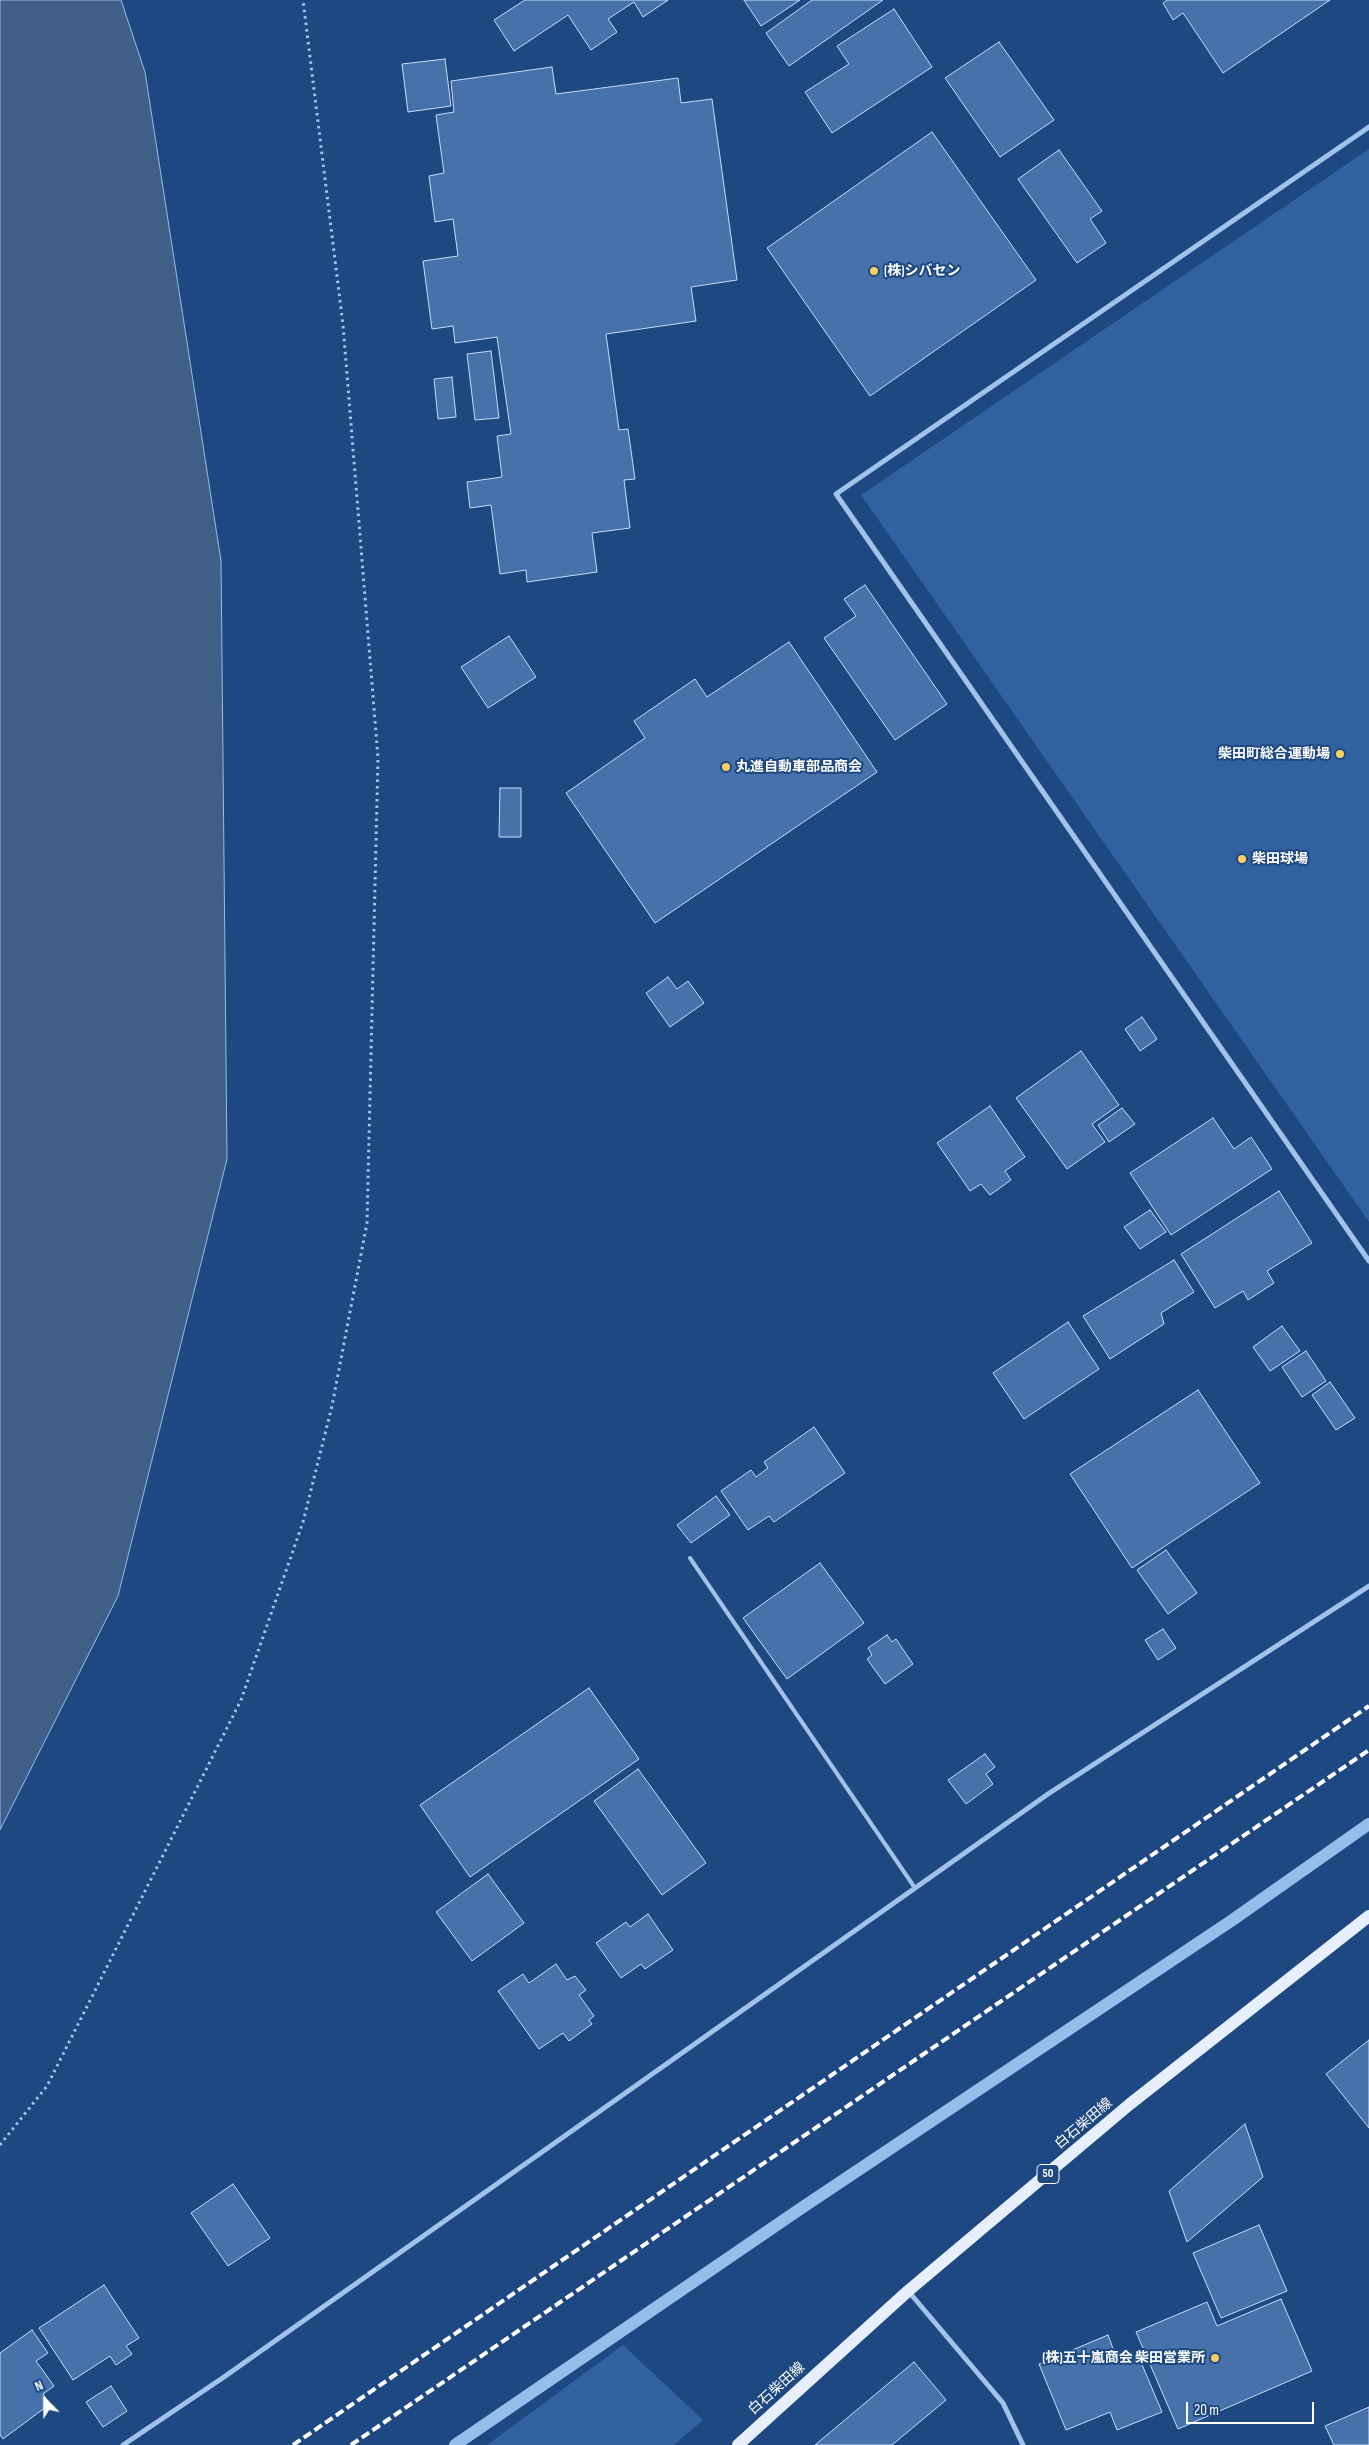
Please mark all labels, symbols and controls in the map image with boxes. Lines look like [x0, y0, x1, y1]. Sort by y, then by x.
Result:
place label: (株)シバセン [884, 263, 960, 279]
marker: (株)シバセン [868, 265, 880, 277]
place label: 柴田町総合運動場 [1218, 746, 1330, 762]
marker: 柴田町総合運動場 [1334, 748, 1346, 760]
place label: 丸進自動車部品商会 [736, 759, 862, 775]
marker: 丸進自動車部品商会 [720, 761, 732, 773]
place label: 柴田球場 [1252, 851, 1308, 867]
marker: 柴田球場 [1236, 853, 1248, 865]
street label: 白石柴田線 [1052, 2095, 1116, 2153]
road number: 50 [1037, 2164, 1059, 2184]
place label: (株)五十嵐商会 柴田営業所 [1042, 2350, 1205, 2366]
marker: (株)五十嵐商会 柴田営業所 [1209, 2352, 1221, 2364]
street label: 白石柴田線 [745, 2359, 809, 2419]
north arrow [20, 2375, 70, 2425]
text: N [32, 2376, 46, 2395]
scale bar [1189, 2392, 1316, 2424]
text: 20 m [1194, 2401, 1219, 2420]

